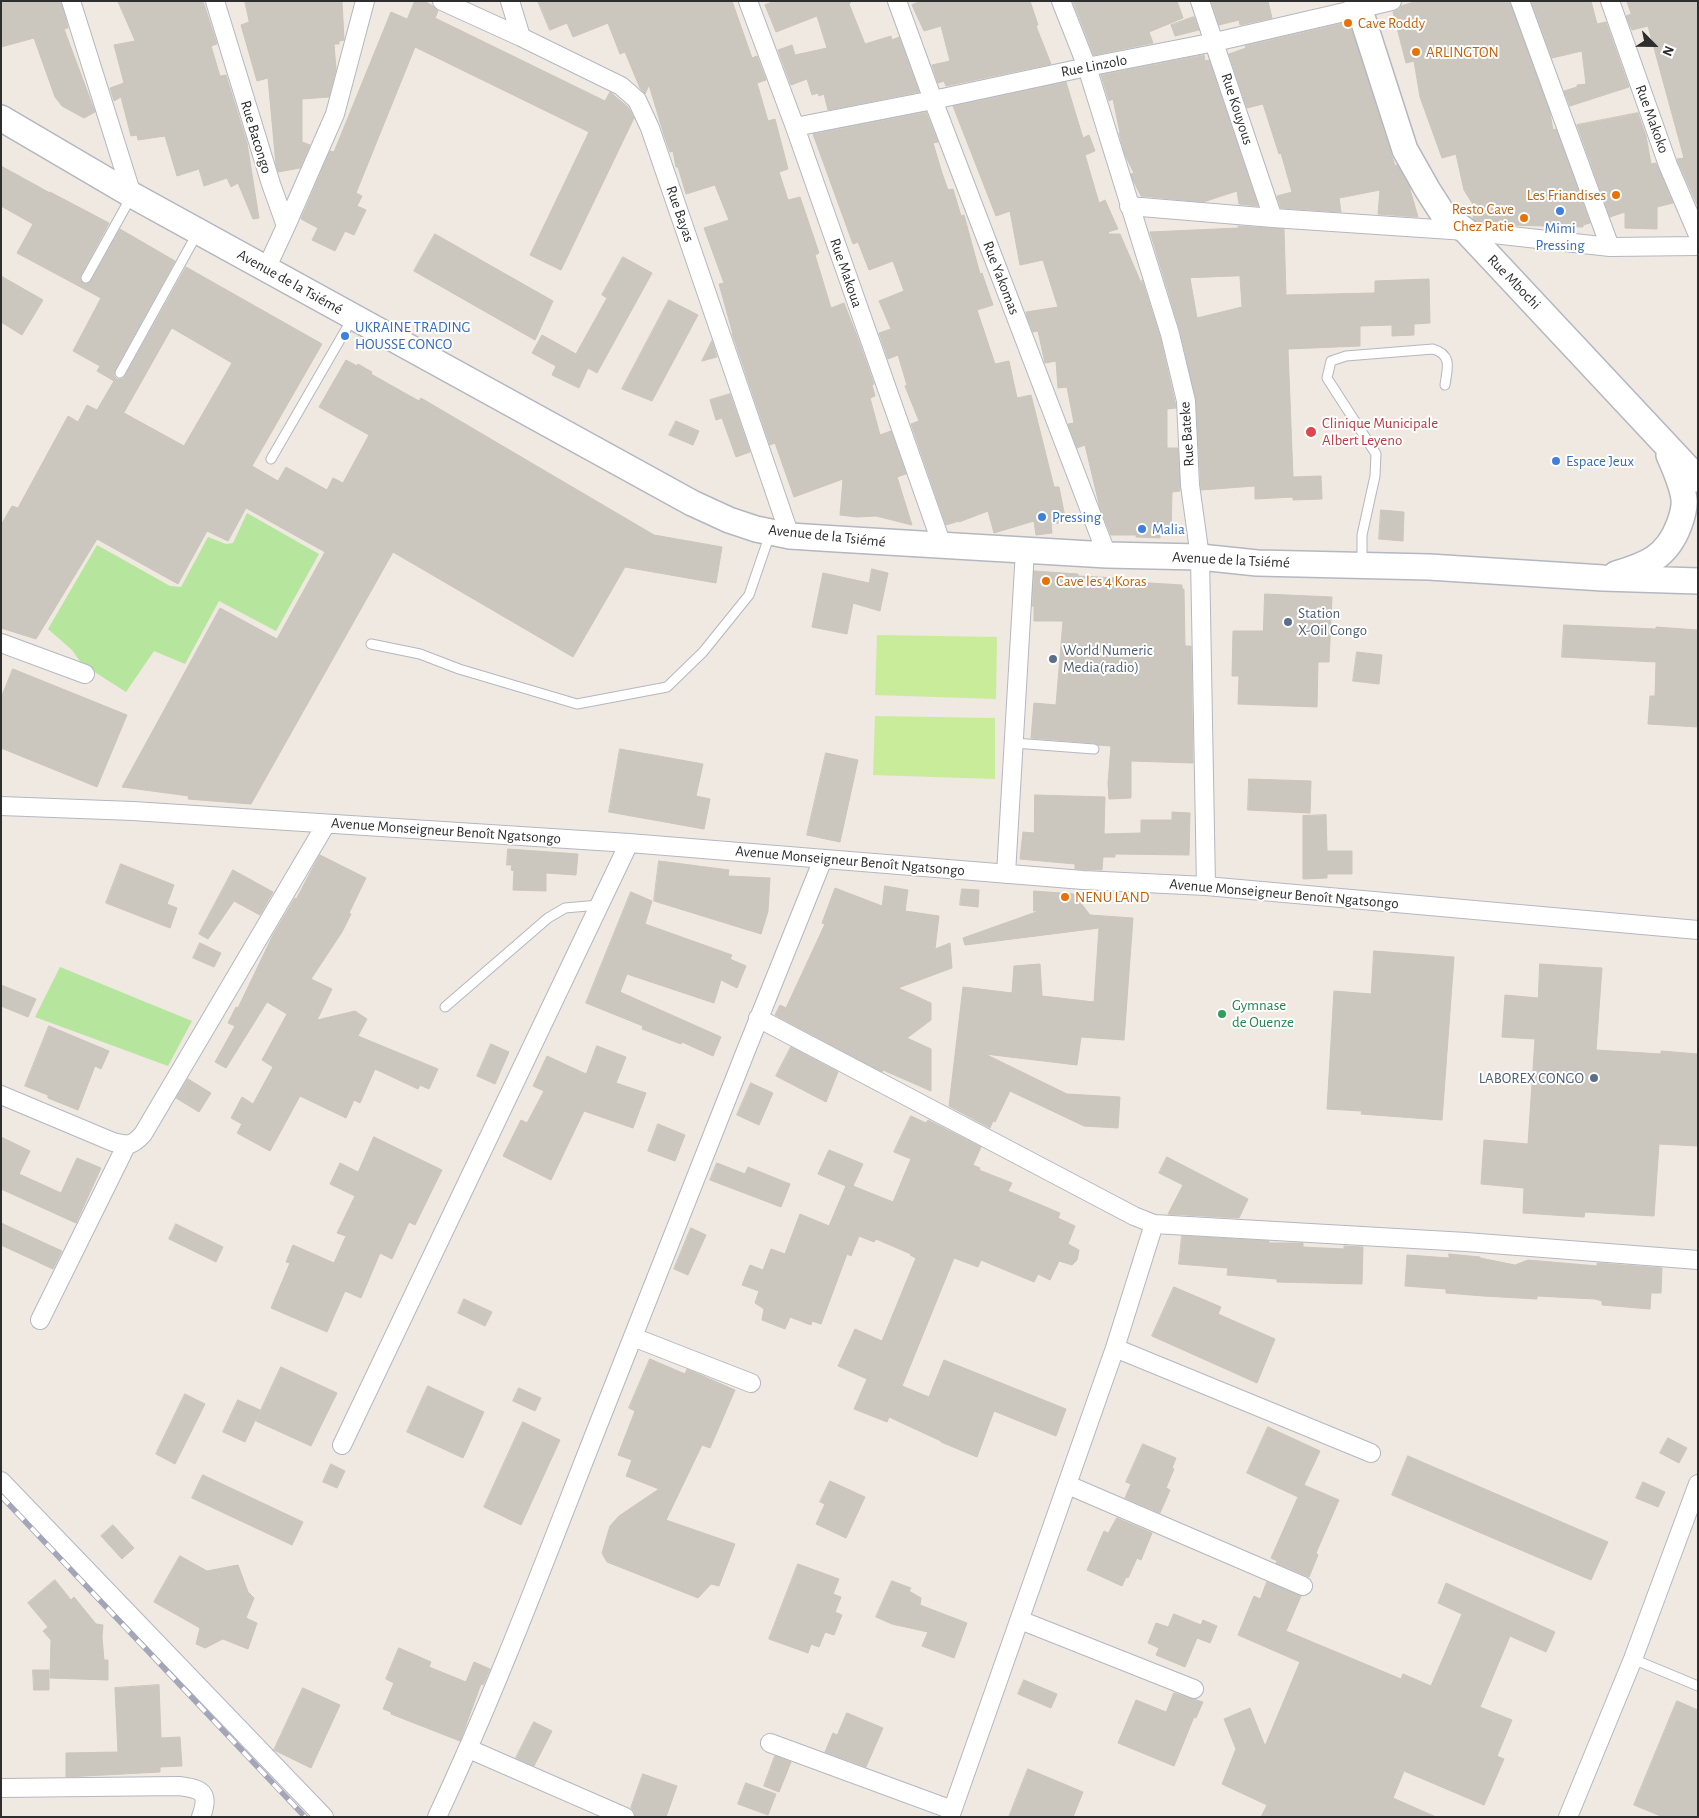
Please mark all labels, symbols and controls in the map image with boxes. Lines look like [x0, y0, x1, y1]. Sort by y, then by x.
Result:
place label: Cave Roddy [1358, 14, 1425, 32]
marker: Cave Roddy [1342, 17, 1354, 29]
north arrow [1629, 20, 1679, 70]
place label: ARLINGTON [1426, 43, 1499, 61]
text: N [1659, 44, 1676, 58]
marker: ARLINGTON [1410, 46, 1422, 58]
street label: Rue Linzolo [1059, 51, 1129, 81]
street label: Rue Kouyous [1217, 71, 1257, 147]
street label: Rue Makoko [1631, 82, 1673, 156]
street label: Rue Bacongo [236, 98, 276, 176]
street label: Rue Bayas [662, 183, 698, 245]
place label: Les Friandises [1527, 186, 1606, 204]
marker: Les Friandises [1610, 189, 1622, 201]
place label: Resto Cave Chez Patie [1452, 200, 1514, 235]
marker: Mimi Pressing [1554, 205, 1566, 217]
marker: Resto Cave Chez Patie [1518, 212, 1530, 224]
place label: Mimi Pressing [1535, 219, 1585, 254]
street label: Rue Makoua [826, 236, 866, 310]
street label: Rue Yakomas [979, 239, 1023, 317]
street label: Avenue de la Tsiémé [234, 246, 346, 318]
street label: Rue Mbochi [1484, 251, 1544, 313]
place label: UKRAINE TRADING HOUSSE CONCO [355, 318, 471, 353]
marker: UKRAINE TRADING HOUSSE CONCO [339, 330, 351, 342]
street label: Rue Bateke [1176, 401, 1198, 467]
place label: Clinique Municipale Albert Leyeno [1322, 414, 1438, 449]
marker: Clinique Municipale Albert Leyeno [1304, 425, 1318, 439]
place label: Espace Jeux [1566, 452, 1634, 470]
marker: Espace Jeux [1550, 455, 1562, 467]
place label: Pressing [1052, 508, 1101, 526]
marker: Pressing [1036, 511, 1048, 523]
place label: Malia [1152, 520, 1185, 538]
street label: Avenue de la Tsiémé [767, 521, 887, 551]
marker: Malia [1136, 523, 1148, 535]
street label: Avenue de la Tsiémé [1172, 548, 1290, 572]
place label: Cave les 4 Koras [1056, 572, 1147, 590]
marker: Cave les 4 Koras [1040, 575, 1052, 587]
place label: Station X-Oil Congo [1298, 604, 1367, 639]
marker: Station X-Oil Congo [1282, 616, 1294, 628]
place label: World Numeric Media(radio) [1063, 641, 1153, 676]
marker: World Numeric Media(radio) [1047, 653, 1059, 665]
street label: Avenue Monseigneur Benoît Ngatsongo [331, 814, 561, 848]
street label: Avenue Monseigneur Benoît Ngatsongo [735, 842, 965, 880]
street label: Avenue Monseigneur Benoît Ngatsongo [1169, 875, 1399, 913]
place label: NENU LAND [1075, 888, 1149, 906]
marker: NENU LAND [1059, 891, 1071, 903]
place label: Gymnase de Ouenze [1232, 996, 1294, 1031]
marker: Gymnase de Ouenze [1216, 1008, 1228, 1020]
place label: LABOREX CONGO [1479, 1069, 1584, 1087]
marker: LABOREX CONGO [1588, 1072, 1600, 1084]

